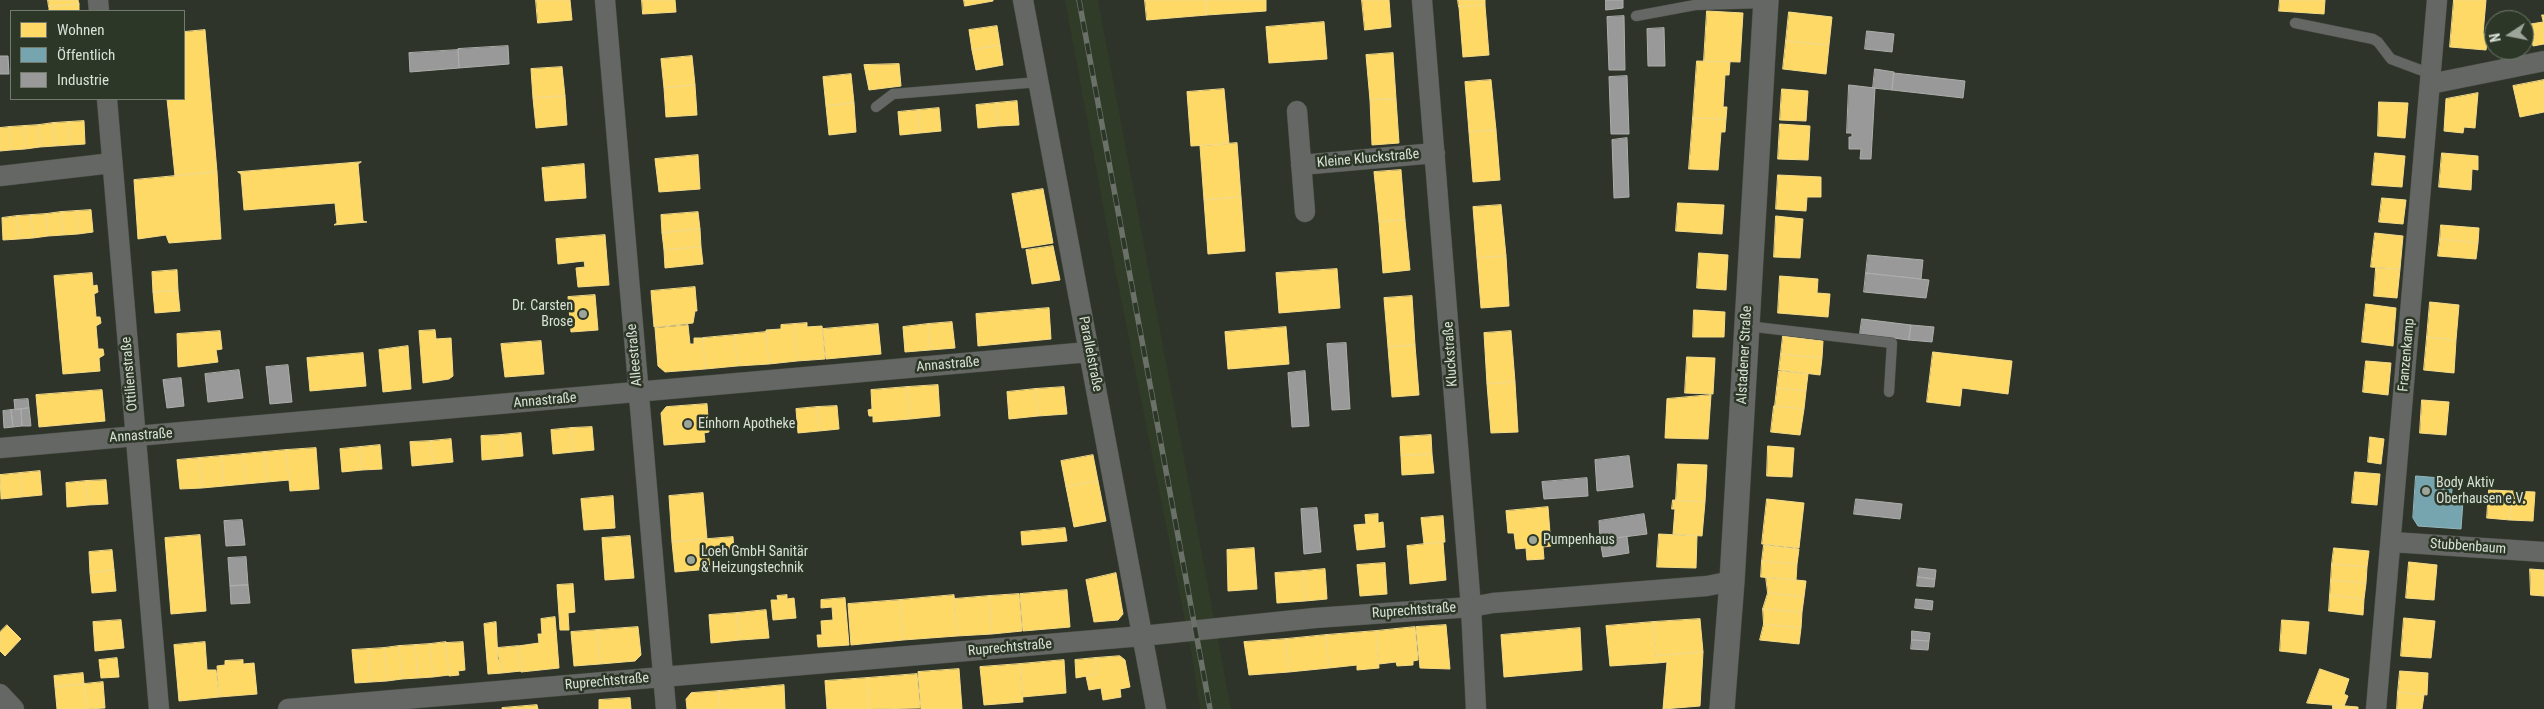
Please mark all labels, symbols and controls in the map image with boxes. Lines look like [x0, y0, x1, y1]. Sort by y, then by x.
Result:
legend [10, 10, 185, 100]
north arrow [2484, 10, 2534, 60]
text: Wohnen [57, 21, 105, 39]
text: N [2487, 32, 2504, 43]
text: Öffentlich [57, 46, 115, 64]
text: Industrie [57, 71, 109, 89]
street label: Kleine Kluckstraße [1316, 146, 1420, 172]
place label: Dr. Carsten Brose [512, 298, 573, 331]
street label: Alstadener Straße [1734, 305, 1756, 405]
marker: Dr. Carsten Brose [577, 308, 589, 320]
street label: Parallelstraße [1074, 315, 1106, 393]
street label: Franzenkamp [2395, 317, 2419, 393]
street label: Kluckstraße [1440, 321, 1462, 387]
street label: Alleestraße [624, 323, 646, 387]
street label: Ottilienstraße [118, 336, 142, 412]
street label: Annastraße [916, 354, 980, 376]
street label: Annastraße [513, 390, 577, 412]
place label: Einhorn Apotheke [698, 416, 795, 432]
marker: Einhorn Apotheke [682, 418, 694, 430]
street label: Annastraße [109, 425, 173, 447]
place label: Body Aktiv Oberhausen e.V. [2436, 475, 2526, 508]
marker: Body Aktiv Oberhausen e.V. [2420, 485, 2432, 497]
place label: Pumpenhaus [1543, 532, 1615, 548]
marker: Pumpenhaus [1527, 534, 1539, 546]
street label: Stubbenbaum [2429, 536, 2507, 558]
place label: Loeh GmbH Sanitär & Heizungstechnik [701, 544, 808, 576]
marker: Loeh GmbH Sanitär & Heizungstechnik [685, 554, 697, 566]
street label: Ruprechtstraße [1371, 600, 1457, 622]
street label: Ruprechtstraße [967, 636, 1053, 660]
street label: Ruprechtstraße [564, 670, 650, 694]

